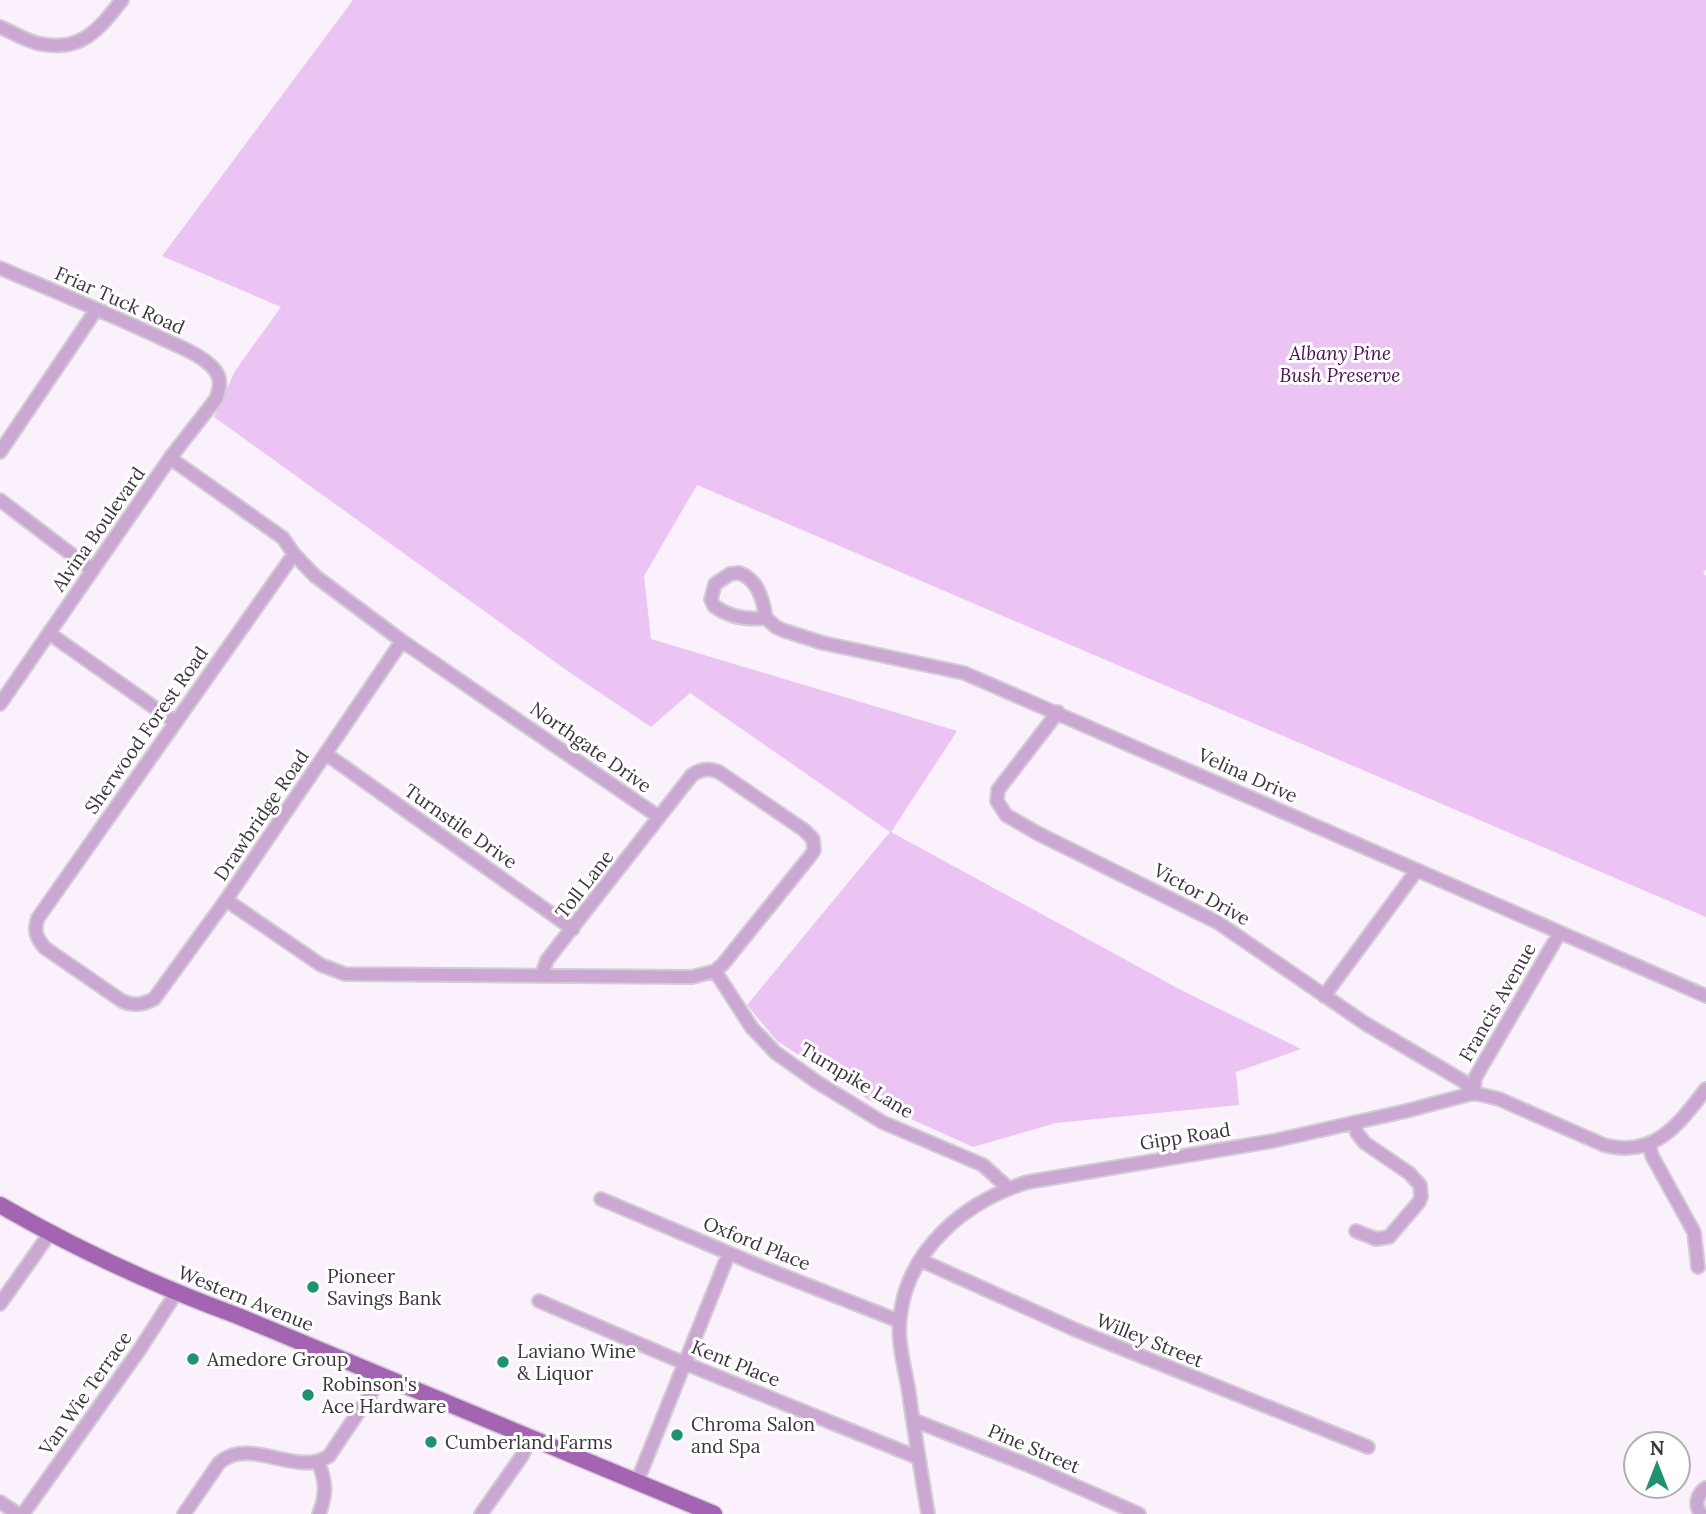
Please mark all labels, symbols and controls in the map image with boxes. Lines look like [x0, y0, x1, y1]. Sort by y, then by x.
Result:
street label: Friar Tuck Road [51, 261, 189, 339]
park label: Albany Pine Bush Preserve [1280, 341, 1400, 387]
street label: Alvina Boulevard [46, 462, 150, 597]
street label: Sherwood Forest Road [79, 642, 213, 818]
street label: Northgate Drive [526, 696, 656, 798]
street label: Velina Drive [1194, 742, 1301, 808]
street label: Drawbridge Road [208, 745, 314, 885]
street label: Turnstile Drive [400, 778, 522, 874]
street label: Toll Lane [550, 845, 618, 923]
street label: Victor Drive [1149, 857, 1254, 930]
street label: Francis Avenue [1453, 938, 1541, 1066]
street label: Turnpike Lane [796, 1037, 918, 1123]
street label: Gipp Road [1138, 1117, 1232, 1155]
street label: Oxford Place [700, 1211, 814, 1275]
street label: Western Avenue [175, 1260, 317, 1336]
place label: Pioneer Savings Bank [327, 1264, 442, 1310]
marker: Pioneer Savings Bank [305, 1279, 321, 1295]
street label: Willey Street [1093, 1308, 1208, 1373]
street label: Van Wie Terrace [33, 1327, 137, 1460]
street label: Kent Place [688, 1334, 784, 1392]
place label: Laviano Wine & Liquor [517, 1339, 636, 1385]
place label: Amedore Group [206, 1347, 348, 1371]
marker: Amedore Group [185, 1351, 201, 1367]
marker: Laviano Wine & Liquor [495, 1354, 511, 1370]
place label: Robinson's Ace Hardware [321, 1372, 446, 1418]
marker: Robinson's Ace Hardware [300, 1387, 316, 1403]
place label: Chroma Salon and Spa [691, 1412, 815, 1458]
street label: Pine Street [984, 1418, 1084, 1478]
marker: Chroma Salon and Spa [669, 1427, 685, 1443]
place label: Cumberland Farms [445, 1430, 613, 1454]
north arrow [1622, 1430, 1692, 1500]
marker: Cumberland Farms [423, 1434, 439, 1450]
text: N [1650, 1436, 1665, 1460]

